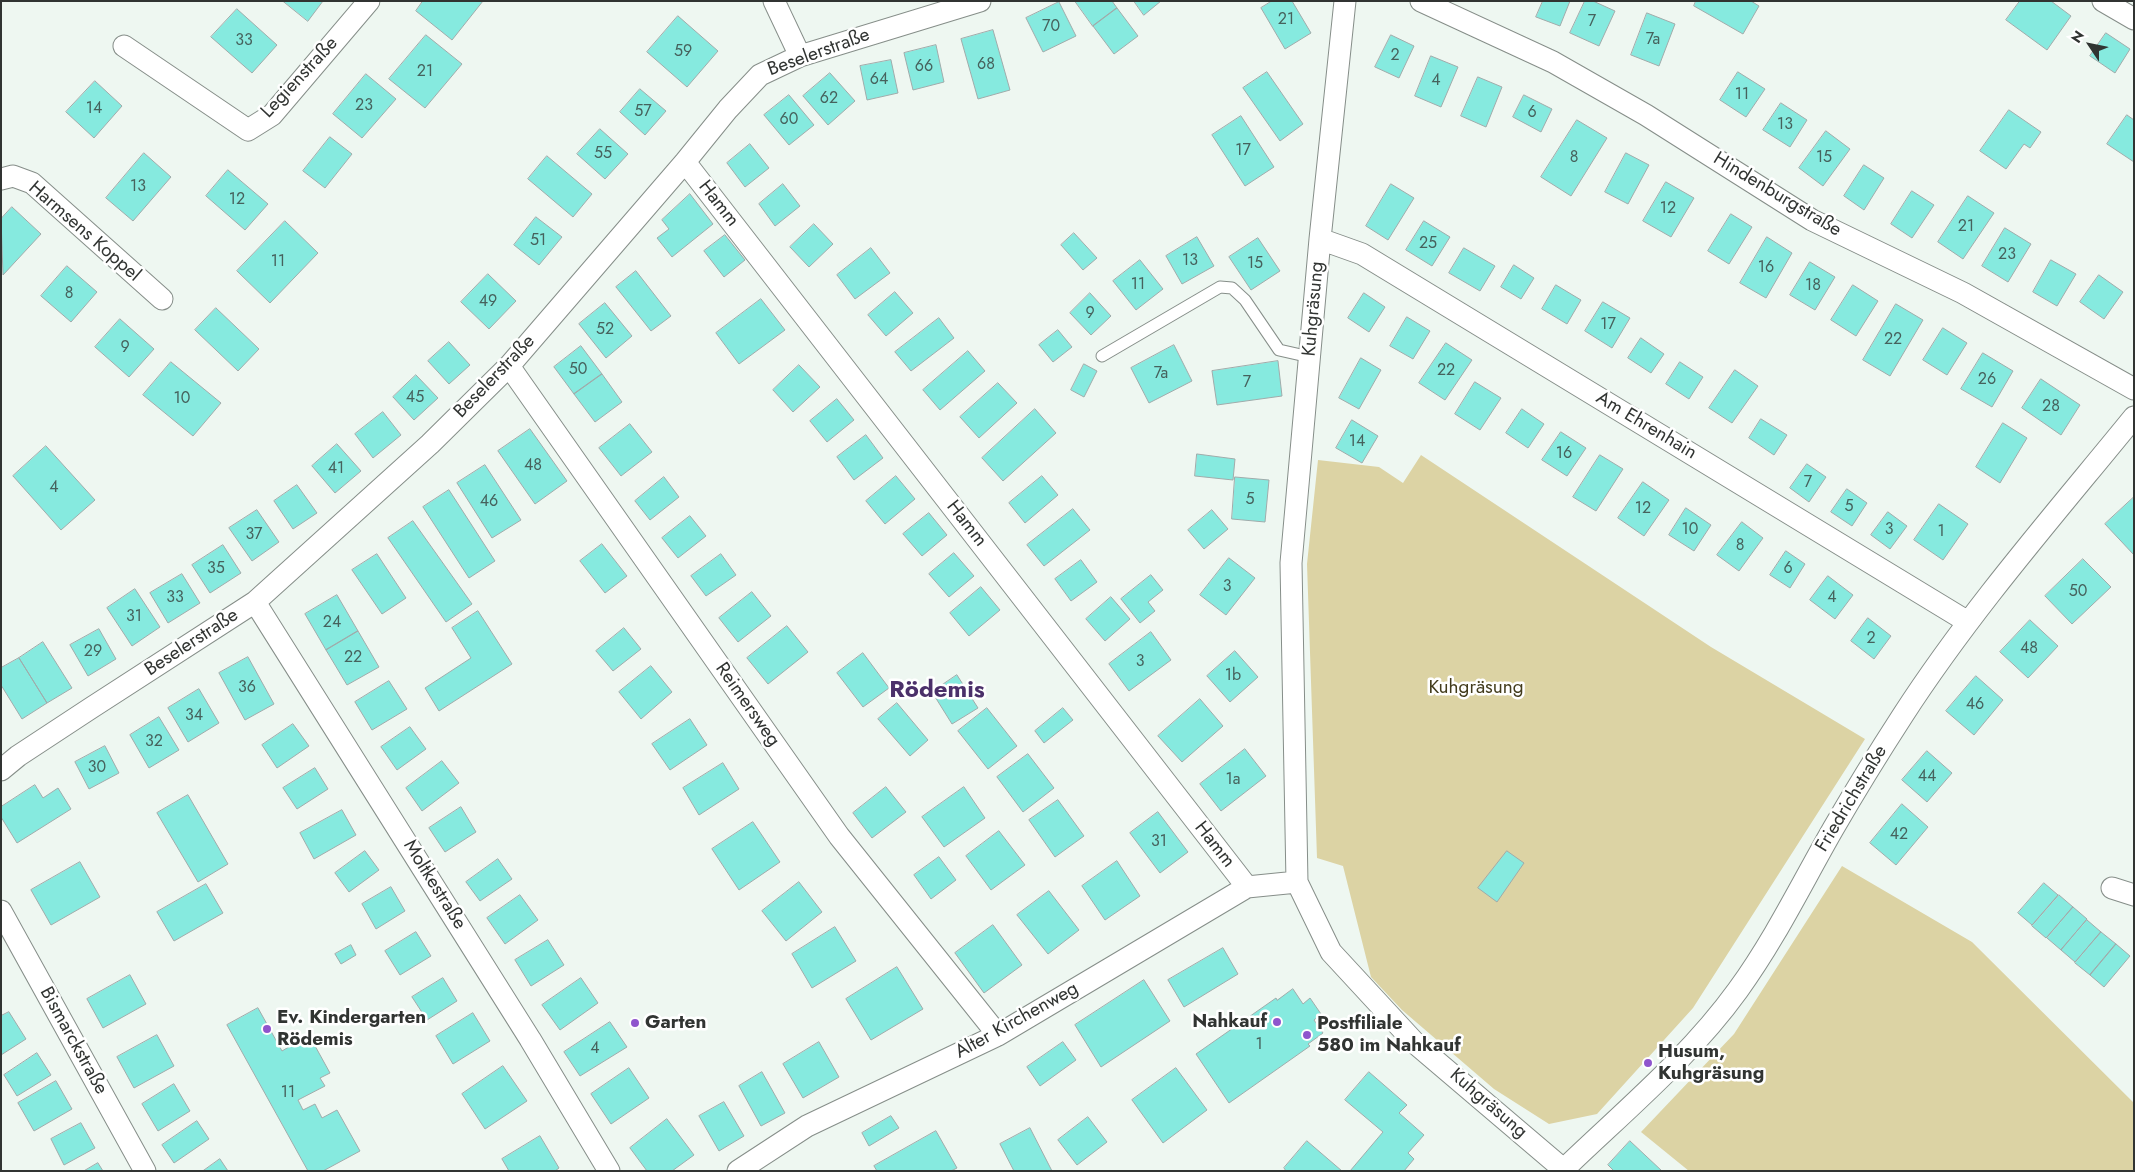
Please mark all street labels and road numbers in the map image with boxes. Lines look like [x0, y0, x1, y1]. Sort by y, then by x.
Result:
street label: Beselerstraße [765, 24, 873, 82]
street label: Legienstraße [257, 33, 343, 123]
street label: Hindenburgstraße [1709, 148, 1845, 242]
street label: Hamm [693, 176, 743, 232]
street label: Harmsens Koppel [23, 177, 145, 287]
street label: Kuhgräsung [1298, 261, 1330, 357]
street label: Beselerstraße [450, 331, 540, 423]
street label: Am Ehrenhain [1591, 387, 1701, 465]
street label: Hamm [941, 496, 991, 552]
street label: Beselerstraße [141, 604, 243, 682]
street label: Reimersweg [710, 659, 784, 751]
street label: Friedrichstraße [1811, 742, 1893, 856]
street label: Hamm [1189, 817, 1239, 873]
street label: Moltkestraße [398, 836, 470, 934]
street label: Alter Kirchenweg [951, 978, 1083, 1064]
street label: Bismarckstraße [34, 983, 112, 1099]
street label: Kuhgräsung [1445, 1064, 1531, 1144]

